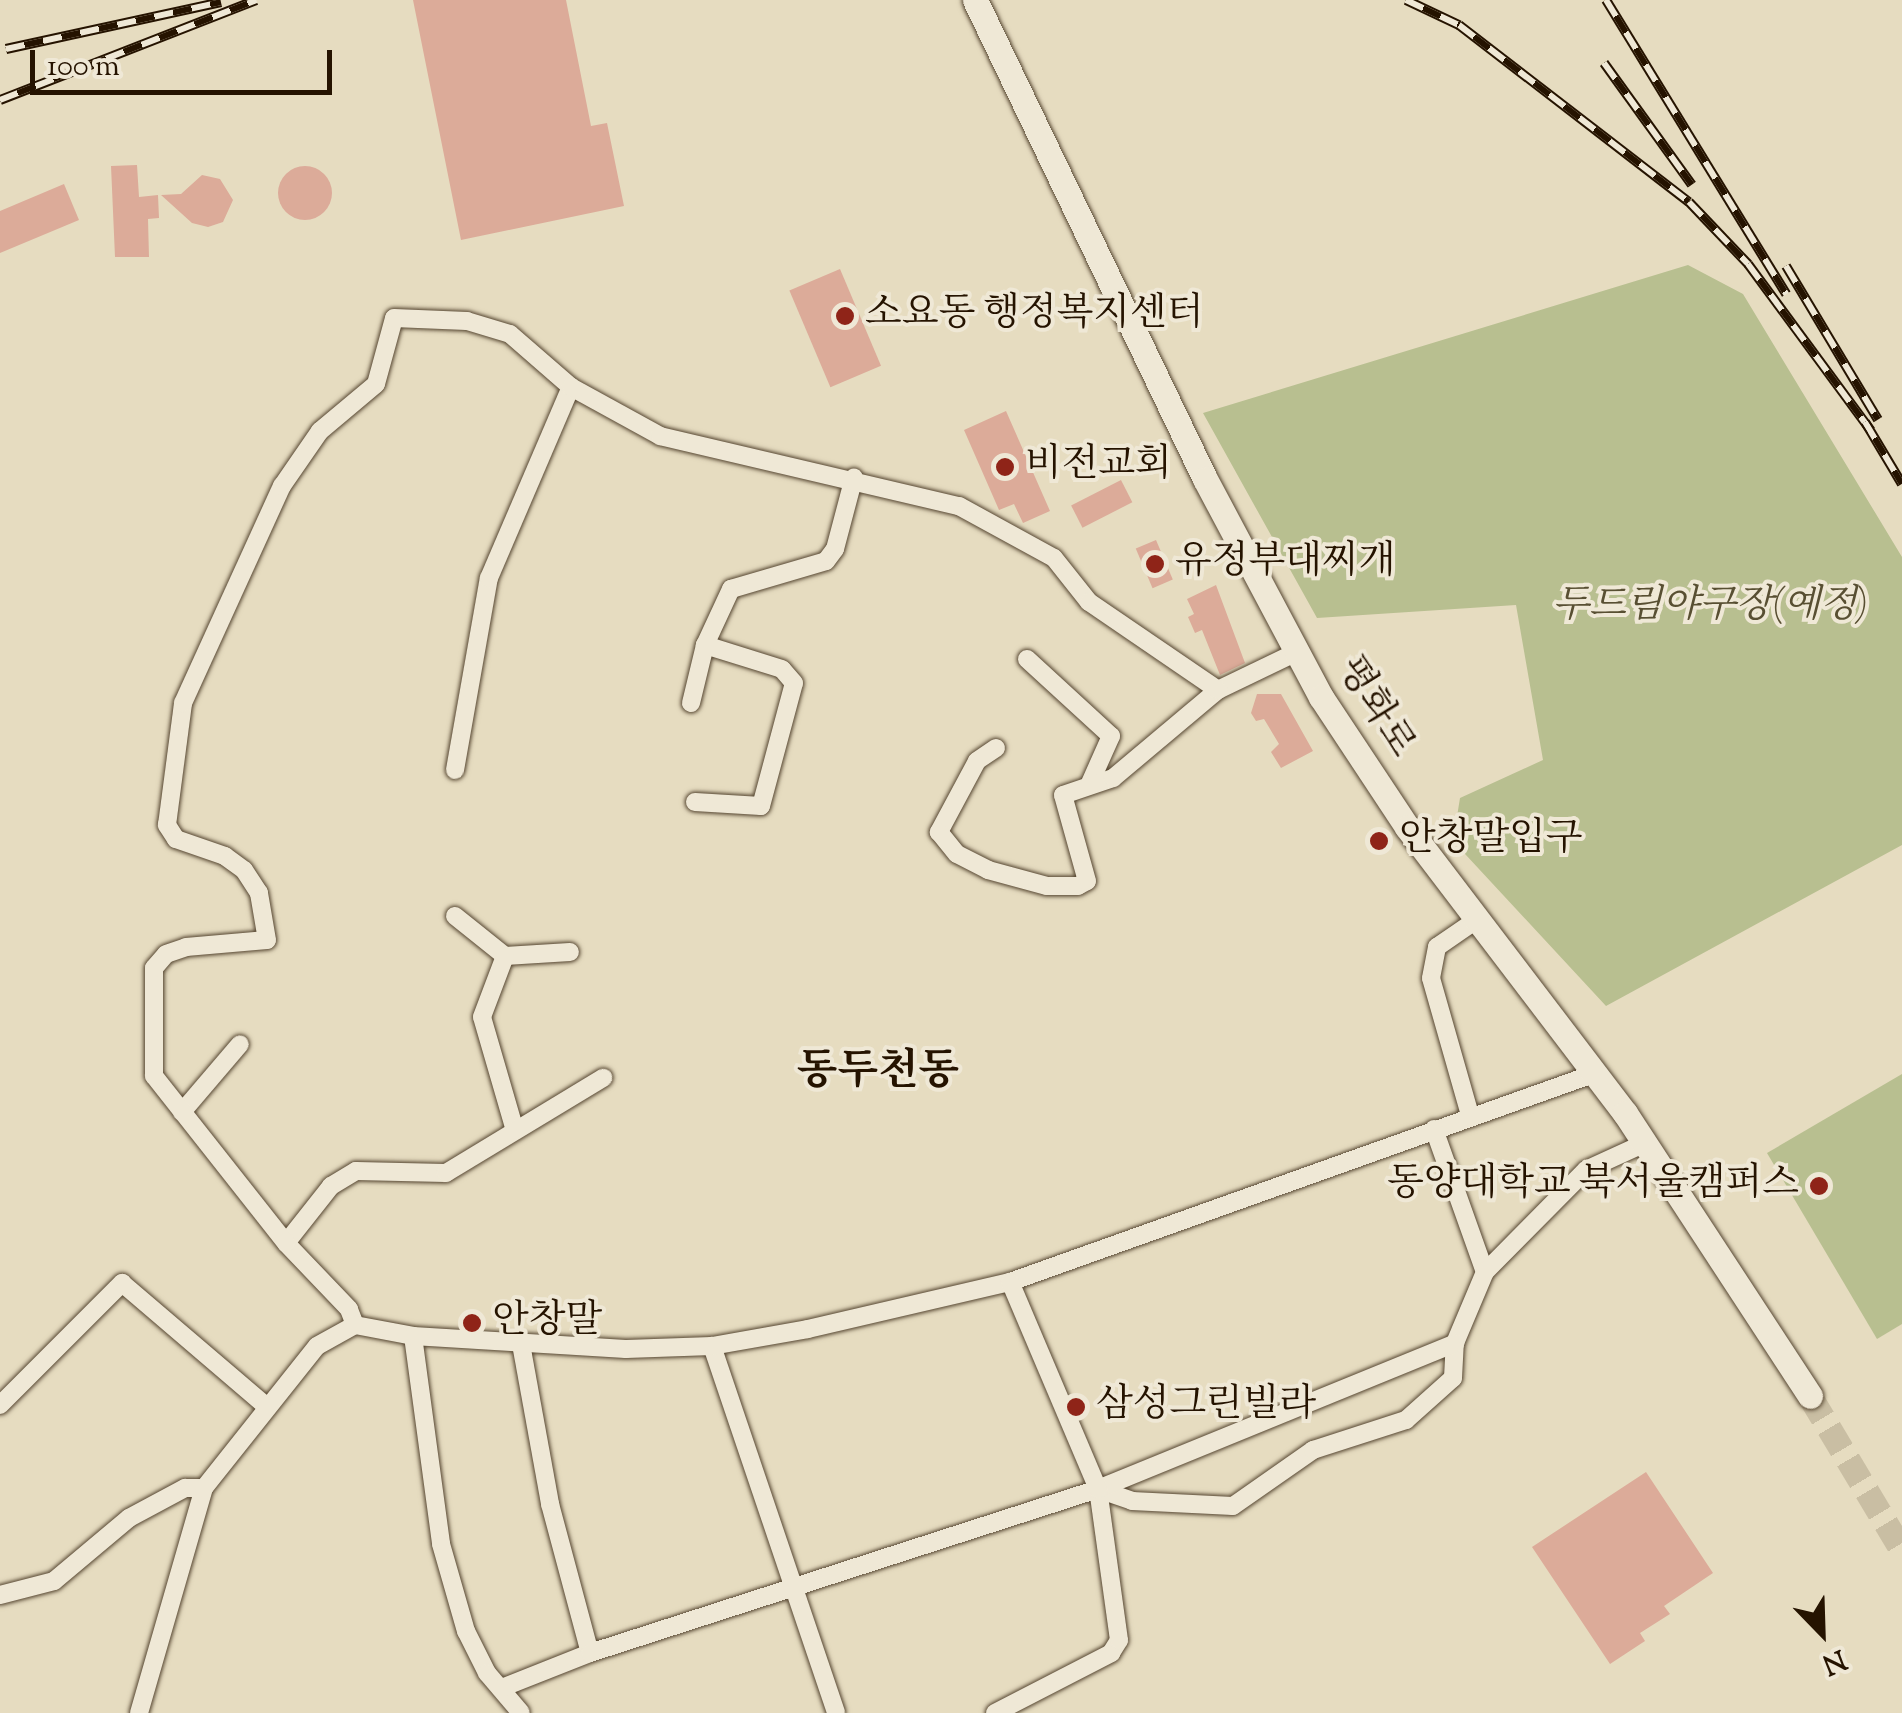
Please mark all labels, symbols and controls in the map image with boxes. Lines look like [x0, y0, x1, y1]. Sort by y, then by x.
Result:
scale bar [35, 30, 338, 92]
text: 100 m [47, 46, 120, 89]
place label: 소요동 행정복지센터 [865, 293, 1203, 339]
marker: 소요동 행정복지센터 [834, 305, 856, 327]
place label: 비전교회 [1025, 444, 1172, 490]
marker: 비전교회 [994, 456, 1016, 478]
place label: 유정부대찌개 [1175, 541, 1395, 587]
marker: 유정부대찌개 [1144, 553, 1166, 575]
park label: 두드림야구장(예정) [1552, 585, 1868, 631]
street label: 평화로 [1325, 649, 1423, 767]
place label: 안창말입구 [1399, 818, 1583, 864]
marker: 안창말입구 [1368, 830, 1390, 852]
district label: 동두천동 [797, 1048, 959, 1098]
place label: 동양대학교 북서울캠퍼스 [1387, 1163, 1799, 1209]
marker: 동양대학교 북서울캠퍼스 [1808, 1175, 1830, 1197]
place label: 안창말 [492, 1300, 602, 1346]
marker: 안창말 [461, 1312, 483, 1334]
place label: 삼성그린빌라 [1096, 1384, 1316, 1430]
marker: 삼성그린빌라 [1065, 1396, 1087, 1418]
north arrow [1772, 1583, 1872, 1683]
text: N [1816, 1638, 1852, 1683]

